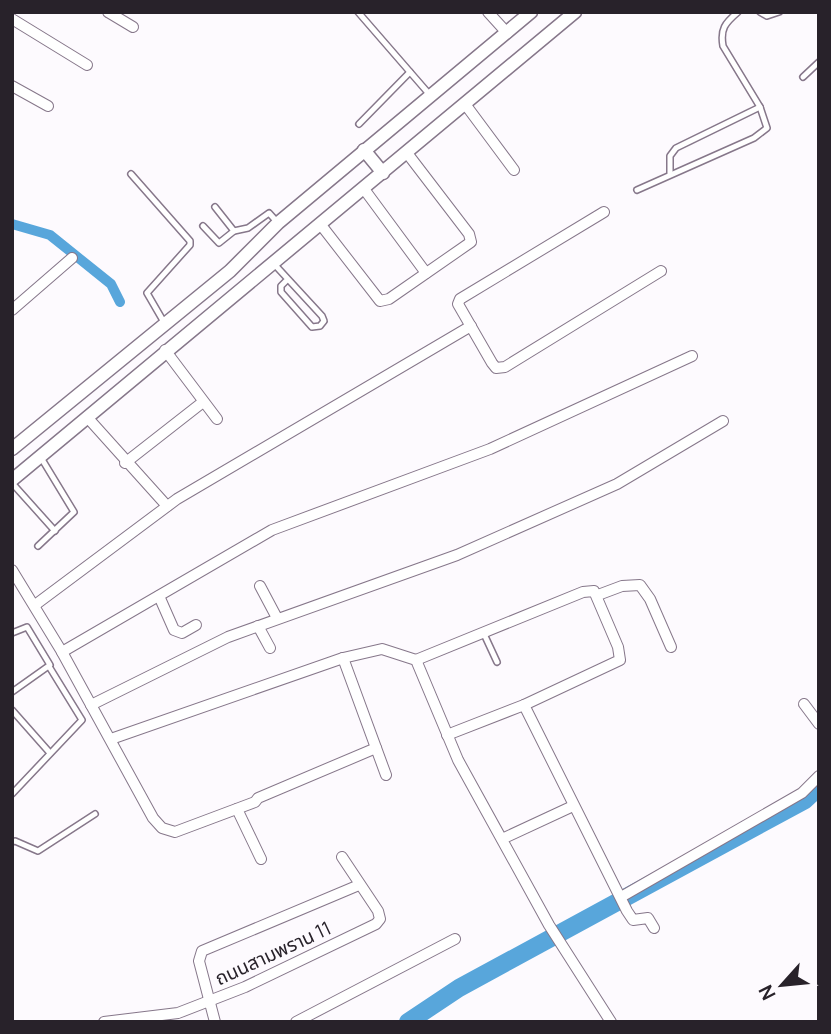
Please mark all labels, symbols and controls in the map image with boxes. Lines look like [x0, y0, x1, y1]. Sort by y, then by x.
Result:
street label: ถนนสามพราน 11 [211, 915, 335, 991]
north arrow [747, 950, 817, 1020]
text: N [752, 981, 782, 1005]

